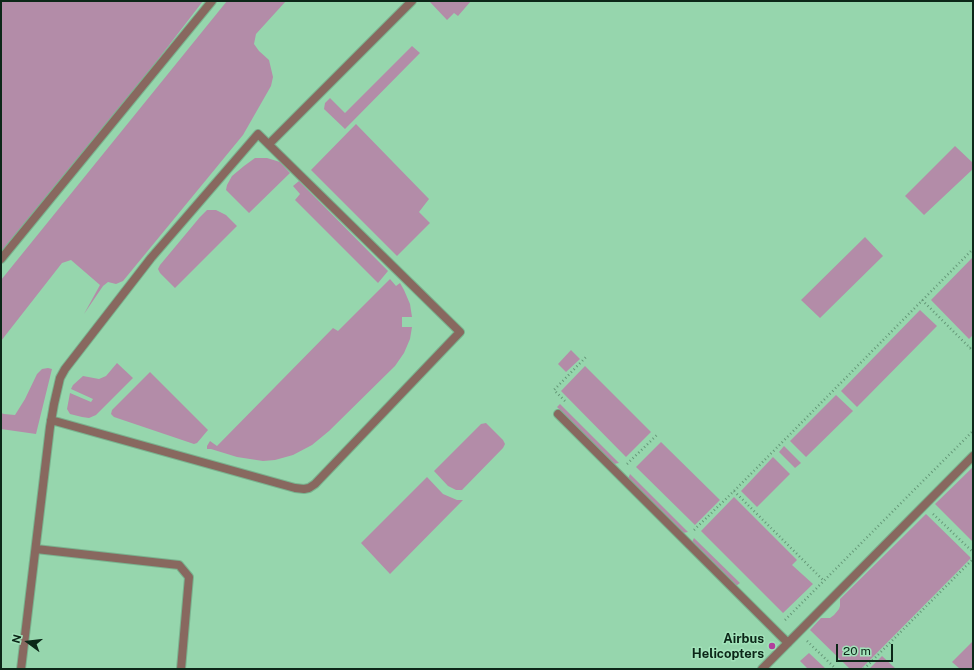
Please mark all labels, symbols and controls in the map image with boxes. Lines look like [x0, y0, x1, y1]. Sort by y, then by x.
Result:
north arrow [8, 622, 48, 662]
place label: Airbus Helicopters [692, 631, 764, 662]
text: N [9, 633, 23, 645]
scale bar [838, 636, 895, 662]
marker: Airbus Helicopters [767, 641, 777, 651]
text: 20 m [843, 644, 871, 658]

